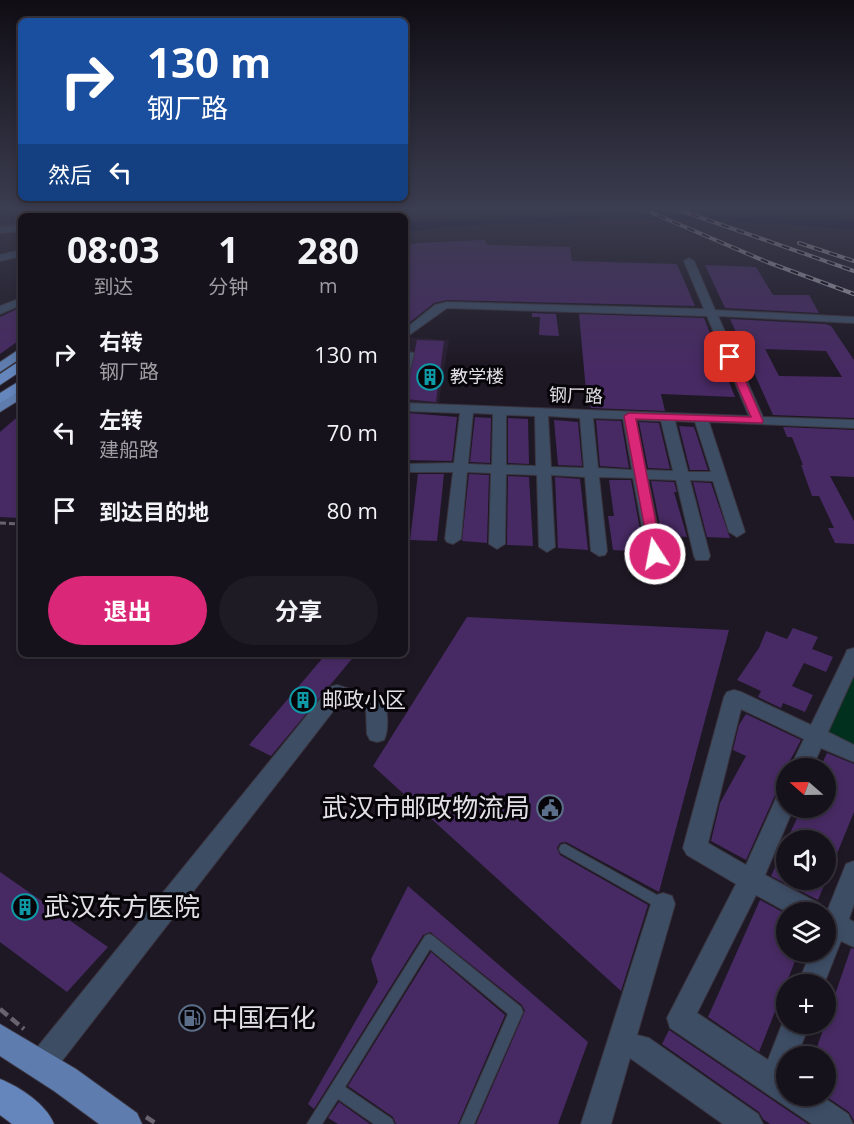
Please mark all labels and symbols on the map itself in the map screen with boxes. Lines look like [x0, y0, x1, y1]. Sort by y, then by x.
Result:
pin [704, 331, 755, 382]
building icon: 教学楼 [415, 362, 445, 392]
place label: 教学楼 [450, 364, 504, 388]
street label: 钢厂路 [549, 382, 603, 408]
position arrow [623, 522, 687, 586]
building icon: 邮政小区 [288, 685, 318, 715]
place label: 邮政小区 [322, 685, 406, 713]
north arrow [776, 758, 836, 818]
place label: 武汉市邮政物流局 [322, 789, 530, 825]
public building icon: 武汉市邮政物流局 [535, 793, 565, 823]
place label: 武汉东方医院 [44, 888, 200, 924]
building icon: 武汉东方医院 [10, 892, 40, 922]
place label: 中国石化 [212, 999, 316, 1035]
fuel station icon: 中国石化 [177, 1003, 207, 1033]

